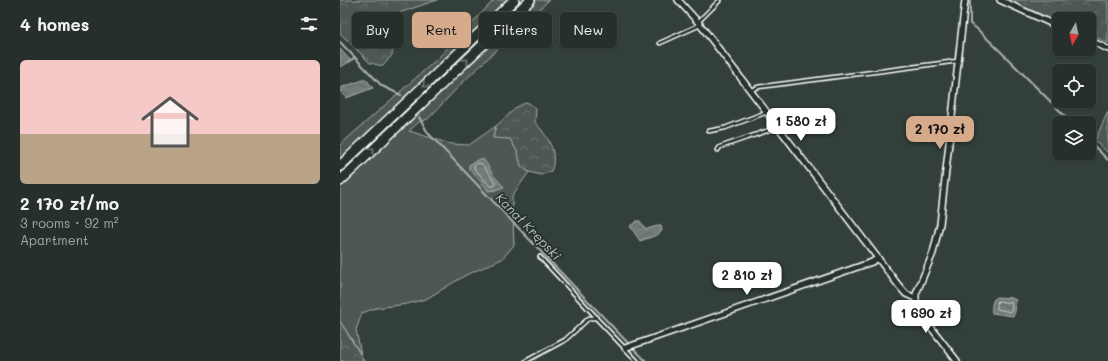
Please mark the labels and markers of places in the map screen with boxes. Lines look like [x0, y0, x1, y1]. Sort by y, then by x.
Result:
pin: 1 580 zł [760, 108, 842, 142]
pin: 2 170 zł [899, 116, 981, 150]
pin: 2 810 zł [706, 262, 788, 296]
pin: 1 690 zł [885, 300, 967, 334]

